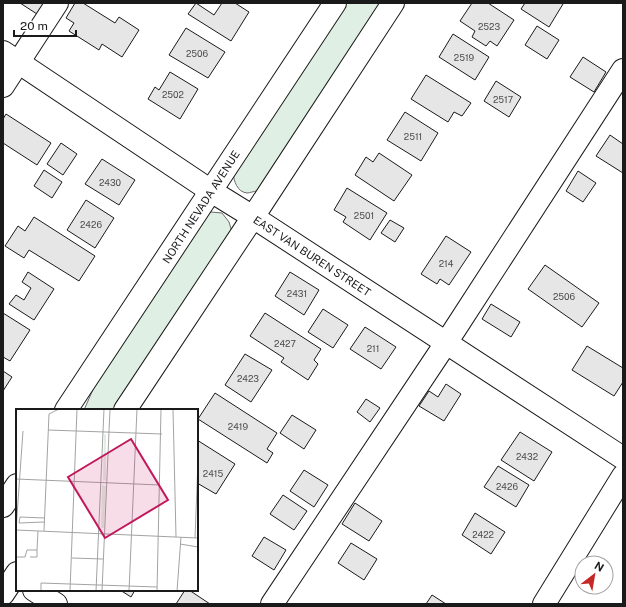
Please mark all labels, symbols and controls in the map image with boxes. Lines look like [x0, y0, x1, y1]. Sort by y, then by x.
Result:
scale bar [14, 12, 76, 38]
text: 20 m [20, 19, 48, 33]
house number: 2523 [478, 21, 500, 32]
house number: 2506 [186, 48, 208, 59]
house number: 2519 [454, 52, 475, 63]
house number: 2502 [162, 89, 184, 100]
house number: 2517 [493, 94, 513, 105]
house number: 2511 [404, 131, 422, 142]
street label: NORTH NEVADA AVENUE [160, 148, 242, 266]
house number: 2430 [99, 177, 122, 188]
house number: 2501 [354, 210, 374, 221]
street label: EAST VAN BUREN STREET [251, 214, 373, 299]
house number: 2426 [80, 219, 102, 230]
house number: 214 [439, 258, 454, 269]
house number: 2431 [287, 288, 307, 299]
house number: 2506 [553, 291, 575, 302]
house number: 2427 [274, 338, 296, 349]
house number: 211 [367, 343, 379, 354]
house number: 2423 [237, 373, 259, 384]
inset map [16, 409, 198, 591]
house number: 2419 [228, 421, 249, 432]
house number: 2432 [516, 451, 538, 462]
house number: 2415 [203, 468, 223, 479]
house number: 2426 [496, 481, 518, 492]
house number: 2422 [472, 529, 494, 540]
north arrow [574, 555, 614, 595]
text: N [592, 559, 606, 574]

